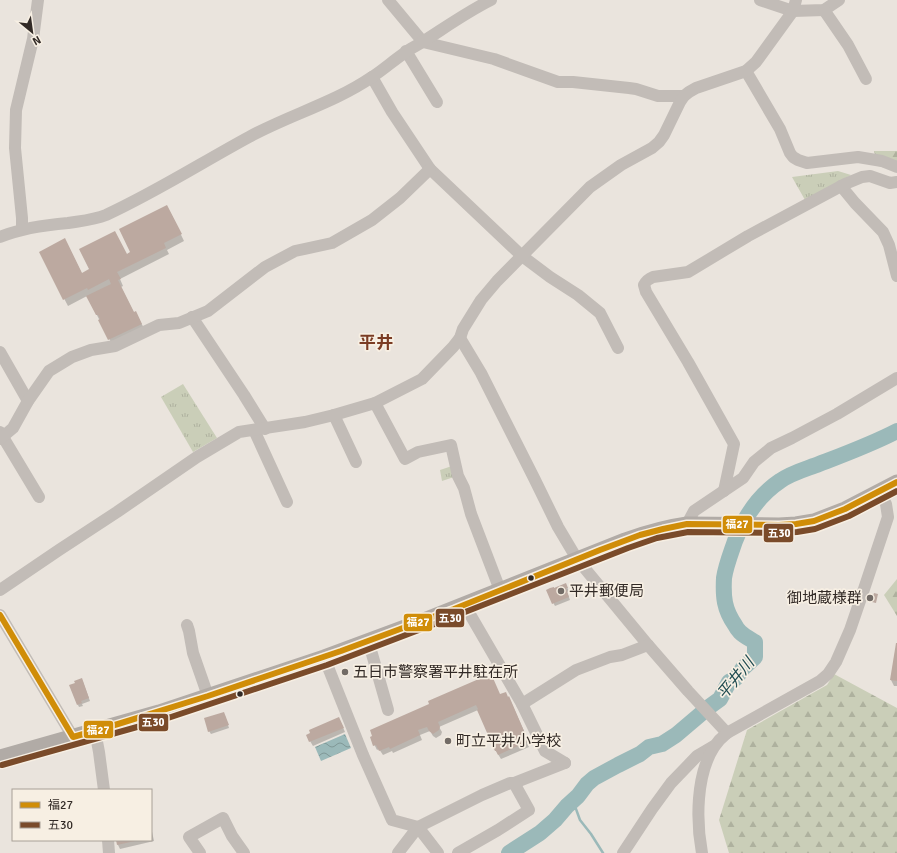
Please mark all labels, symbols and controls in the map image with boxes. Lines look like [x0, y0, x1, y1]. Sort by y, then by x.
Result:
north arrow [12, 12, 52, 52]
text: N [30, 33, 43, 48]
district label: 平井 [359, 332, 393, 353]
line badge: 福27 [722, 515, 753, 534]
text: 福27 [726, 518, 748, 531]
line badge: 五30 [763, 523, 794, 543]
text: 五30 [768, 527, 790, 540]
unlabelled marker [526, 573, 536, 583]
place label: 平井郵便局 [569, 582, 644, 600]
marker: 平井郵便局 [556, 586, 566, 596]
place label: 御地蔵様群 [787, 589, 862, 607]
marker: 御地蔵様群 [865, 593, 875, 603]
line badge: 五30 [435, 608, 465, 628]
text: 五30 [439, 612, 461, 625]
line badge: 福27 [403, 613, 433, 632]
text: 福27 [407, 616, 429, 629]
water label: 平井川 [713, 652, 760, 704]
place label: 五日市警察署平井駐在所 [353, 663, 518, 681]
marker: 五日市警察署平井駐在所 [340, 667, 350, 677]
unlabelled marker [235, 689, 245, 699]
line badge: 五30 [138, 713, 169, 732]
text: 五30 [142, 716, 164, 729]
line badge: 福27 [83, 720, 114, 739]
text: 福27 [87, 724, 109, 737]
place label: 町立平井小学校 [456, 732, 561, 750]
marker: 町立平井小学校 [443, 736, 453, 746]
legend [12, 789, 152, 841]
text: 福27 [48, 798, 73, 813]
text: 五30 [48, 818, 73, 833]

